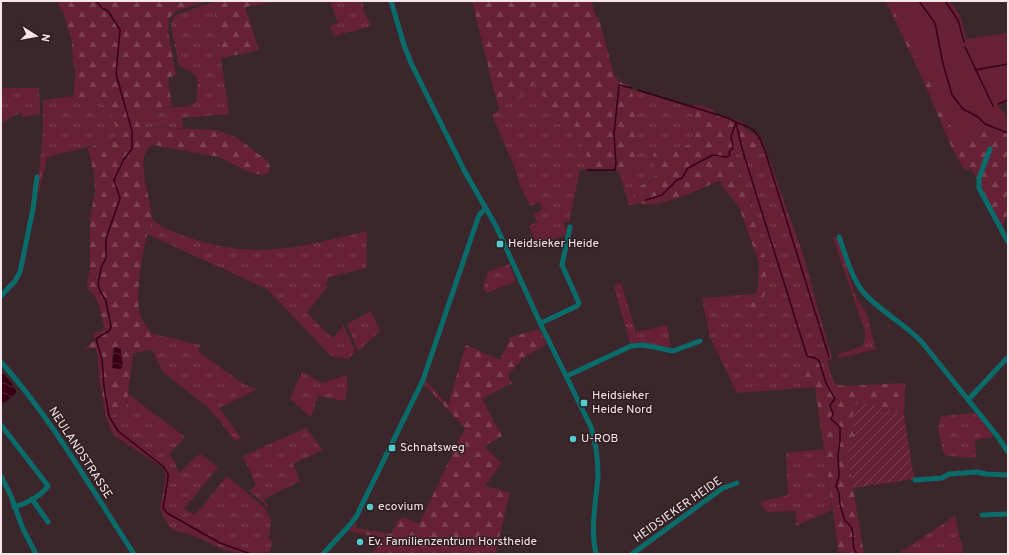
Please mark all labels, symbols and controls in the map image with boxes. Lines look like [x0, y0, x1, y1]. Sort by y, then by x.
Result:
north arrow [16, 16, 56, 56]
text: N [37, 33, 52, 43]
place label: Heidsieker Heide [508, 236, 599, 252]
marker: Heidsieker Heide [495, 239, 505, 249]
place label: Heidsieker Heide Nord [592, 388, 652, 418]
marker: Heidsieker Heide Nord [579, 398, 589, 408]
street label: NEULANDSTRASSE [44, 404, 116, 502]
place label: U-ROB [581, 431, 619, 447]
marker: U-ROB [568, 434, 578, 444]
place label: Schnatsweg [400, 440, 465, 456]
marker: Schnatsweg [387, 443, 397, 453]
street label: HEIDSIEKER HEIDE [631, 473, 725, 547]
place label: ecovium [378, 499, 424, 515]
marker: ecovium [365, 502, 375, 512]
place label: Ev. Familienzentrum Horstheide [368, 534, 537, 550]
marker: Ev. Familienzentrum Horstheide [355, 537, 365, 547]

